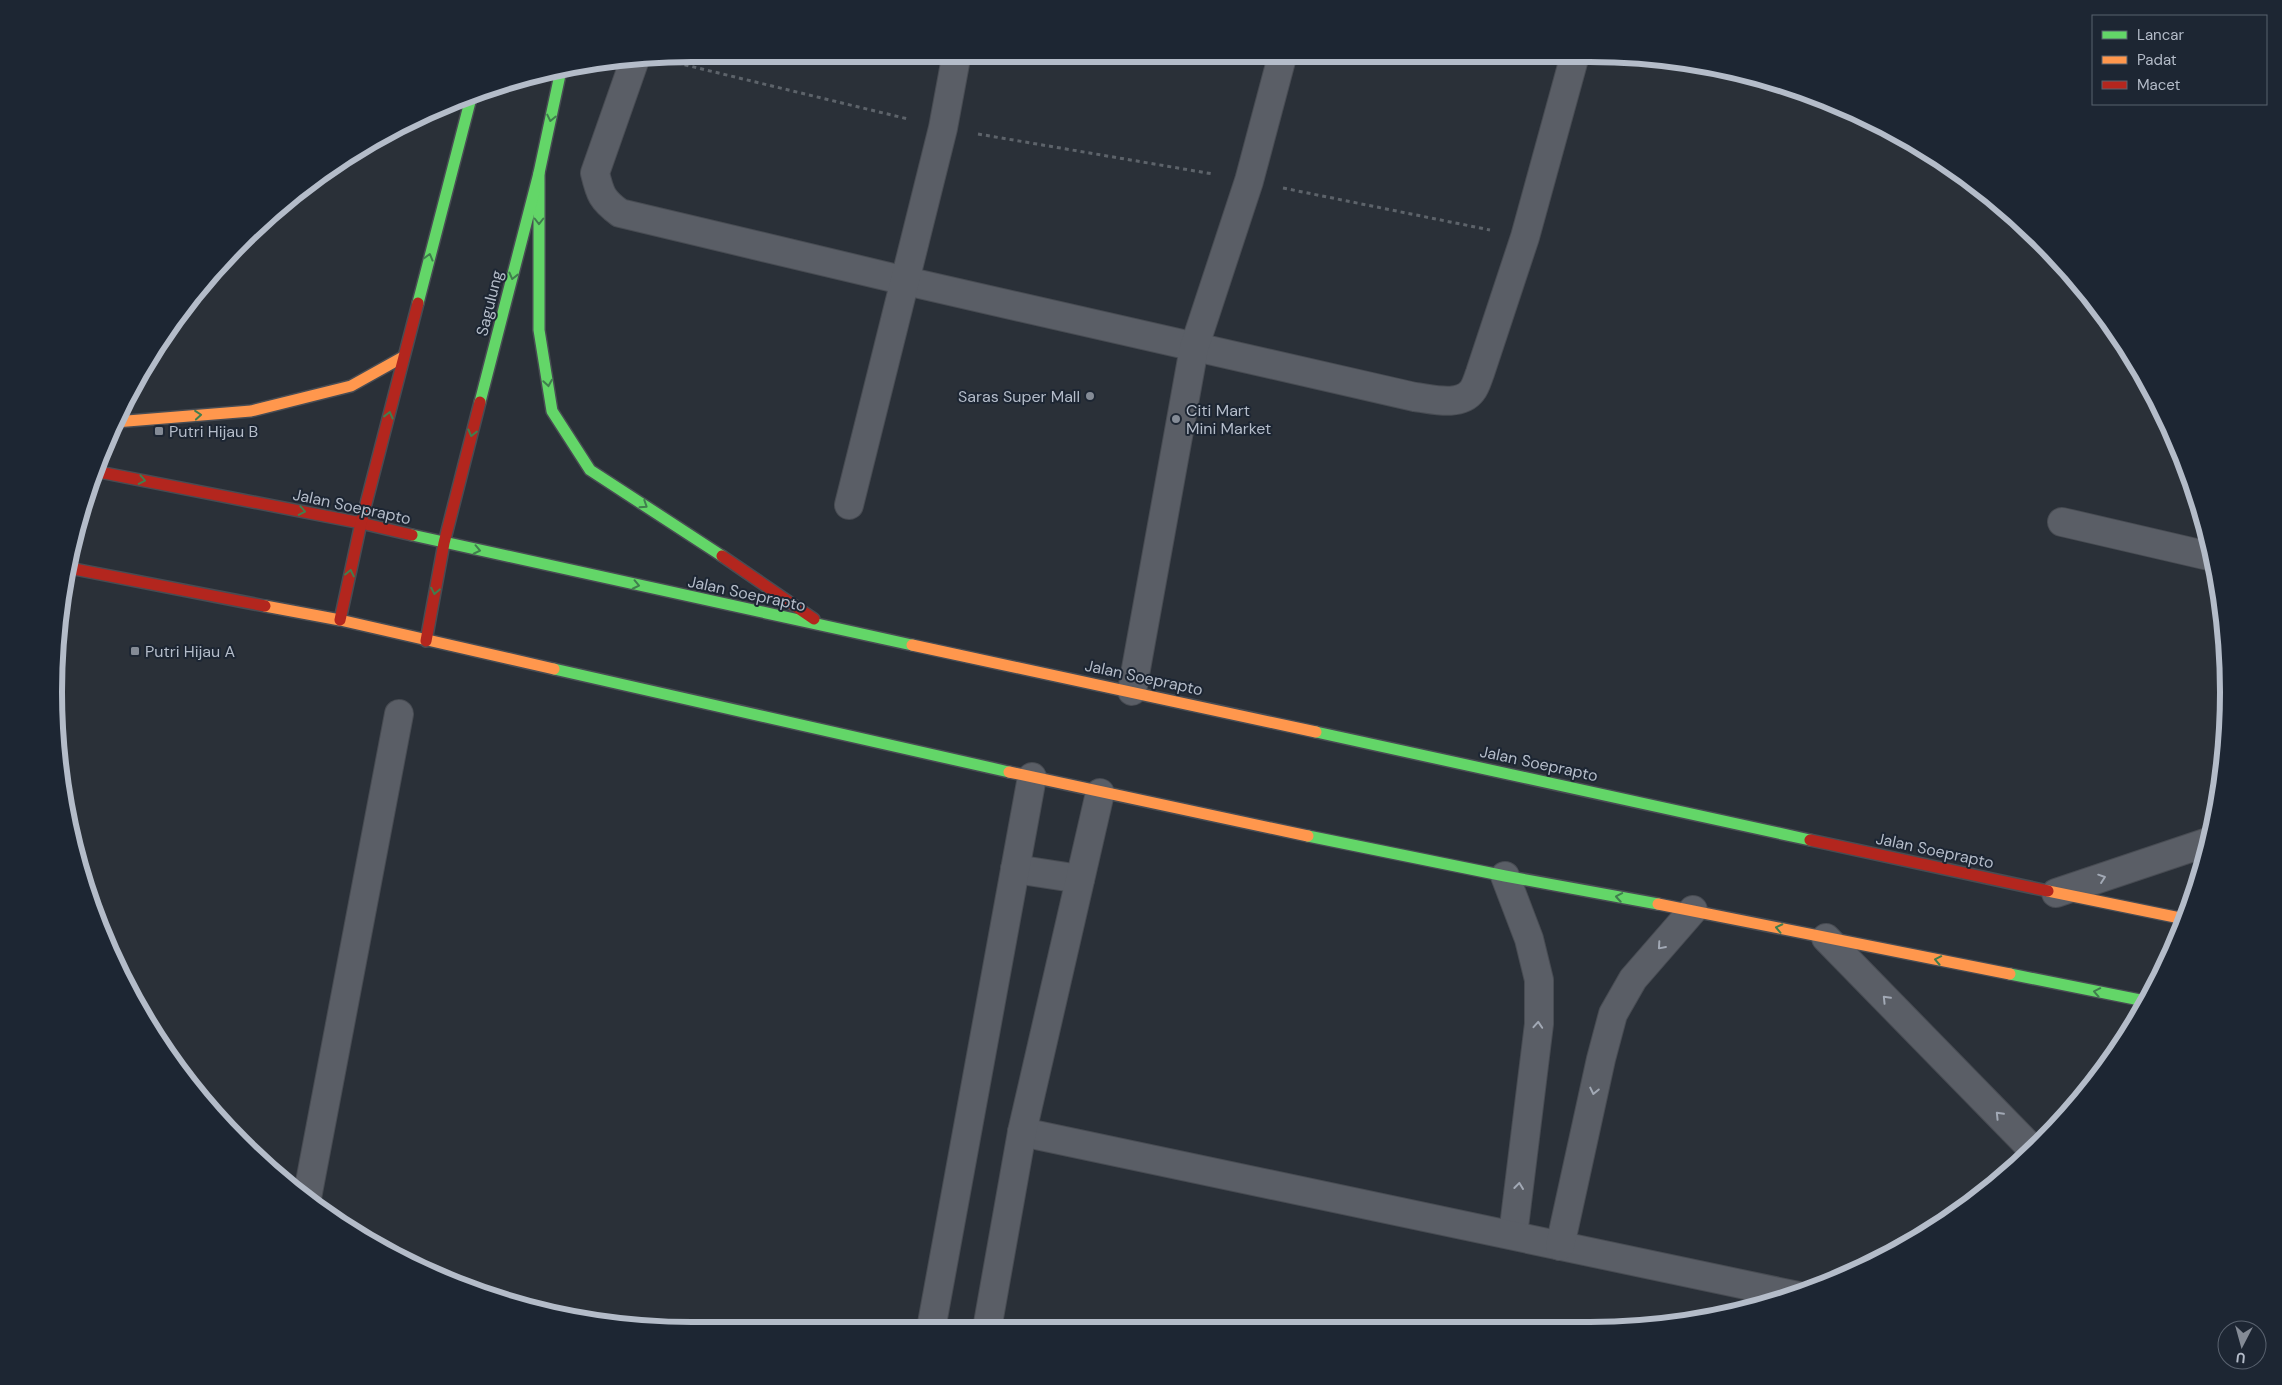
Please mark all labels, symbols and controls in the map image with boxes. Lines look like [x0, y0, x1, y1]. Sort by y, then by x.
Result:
legend [2092, 15, 2267, 105]
text: Lancar [2137, 25, 2184, 45]
text: Padat [2137, 50, 2177, 70]
text: Macet [2137, 75, 2181, 95]
one-way arrow [546, 113, 557, 122]
one-way arrow [534, 218, 544, 226]
one-way arrow [423, 253, 434, 262]
street label: Sagulung [471, 268, 508, 338]
one-way arrow [508, 271, 518, 279]
one-way arrow [542, 379, 552, 388]
place label: Saras Super Mall [958, 386, 1080, 407]
marker: Saras Super Mall [1084, 390, 1096, 402]
place label: Citi Mart Mini Market [1186, 400, 1271, 439]
one-way arrow [195, 410, 203, 421]
one-way arrow [383, 411, 393, 419]
marker: Citi Mart Mini Market [1170, 413, 1182, 425]
place label: Putri Hijau B [169, 421, 258, 442]
marker: Putri Hijau B [153, 425, 165, 437]
one-way arrow [468, 429, 478, 437]
one-way arrow [138, 475, 147, 485]
street label: Jalan Soeprapto [291, 484, 413, 529]
one-way arrow [639, 498, 648, 508]
one-way arrow [297, 506, 306, 516]
one-way arrow [473, 544, 482, 555]
one-way arrow [345, 568, 355, 577]
street label: Jalan Soeprapto [686, 571, 808, 616]
one-way arrow [632, 579, 641, 590]
one-way arrow [431, 587, 441, 595]
place label: Putri Hijau A [145, 641, 235, 662]
marker: Putri Hijau A [129, 645, 141, 657]
street label: Jalan Soeprapto [1083, 655, 1205, 700]
street label: Jalan Soeprapto [1478, 741, 1600, 786]
street label: Jalan Soeprapto [1874, 828, 1996, 873]
one-way arrow [2098, 873, 2106, 883]
one-way arrow [1615, 892, 1624, 902]
one-way arrow [1774, 923, 1783, 934]
one-way arrow [1658, 941, 1667, 950]
one-way arrow [1934, 956, 1942, 966]
one-way arrow [2093, 987, 2102, 998]
one-way arrow [1882, 996, 1891, 1005]
one-way arrow [1533, 1021, 1544, 1029]
one-way arrow [1589, 1086, 1600, 1095]
one-way arrow [1996, 1112, 2005, 1121]
one-way arrow [1513, 1182, 1524, 1190]
north arrow [2217, 1320, 2267, 1370]
text: U [2235, 1348, 2246, 1367]

